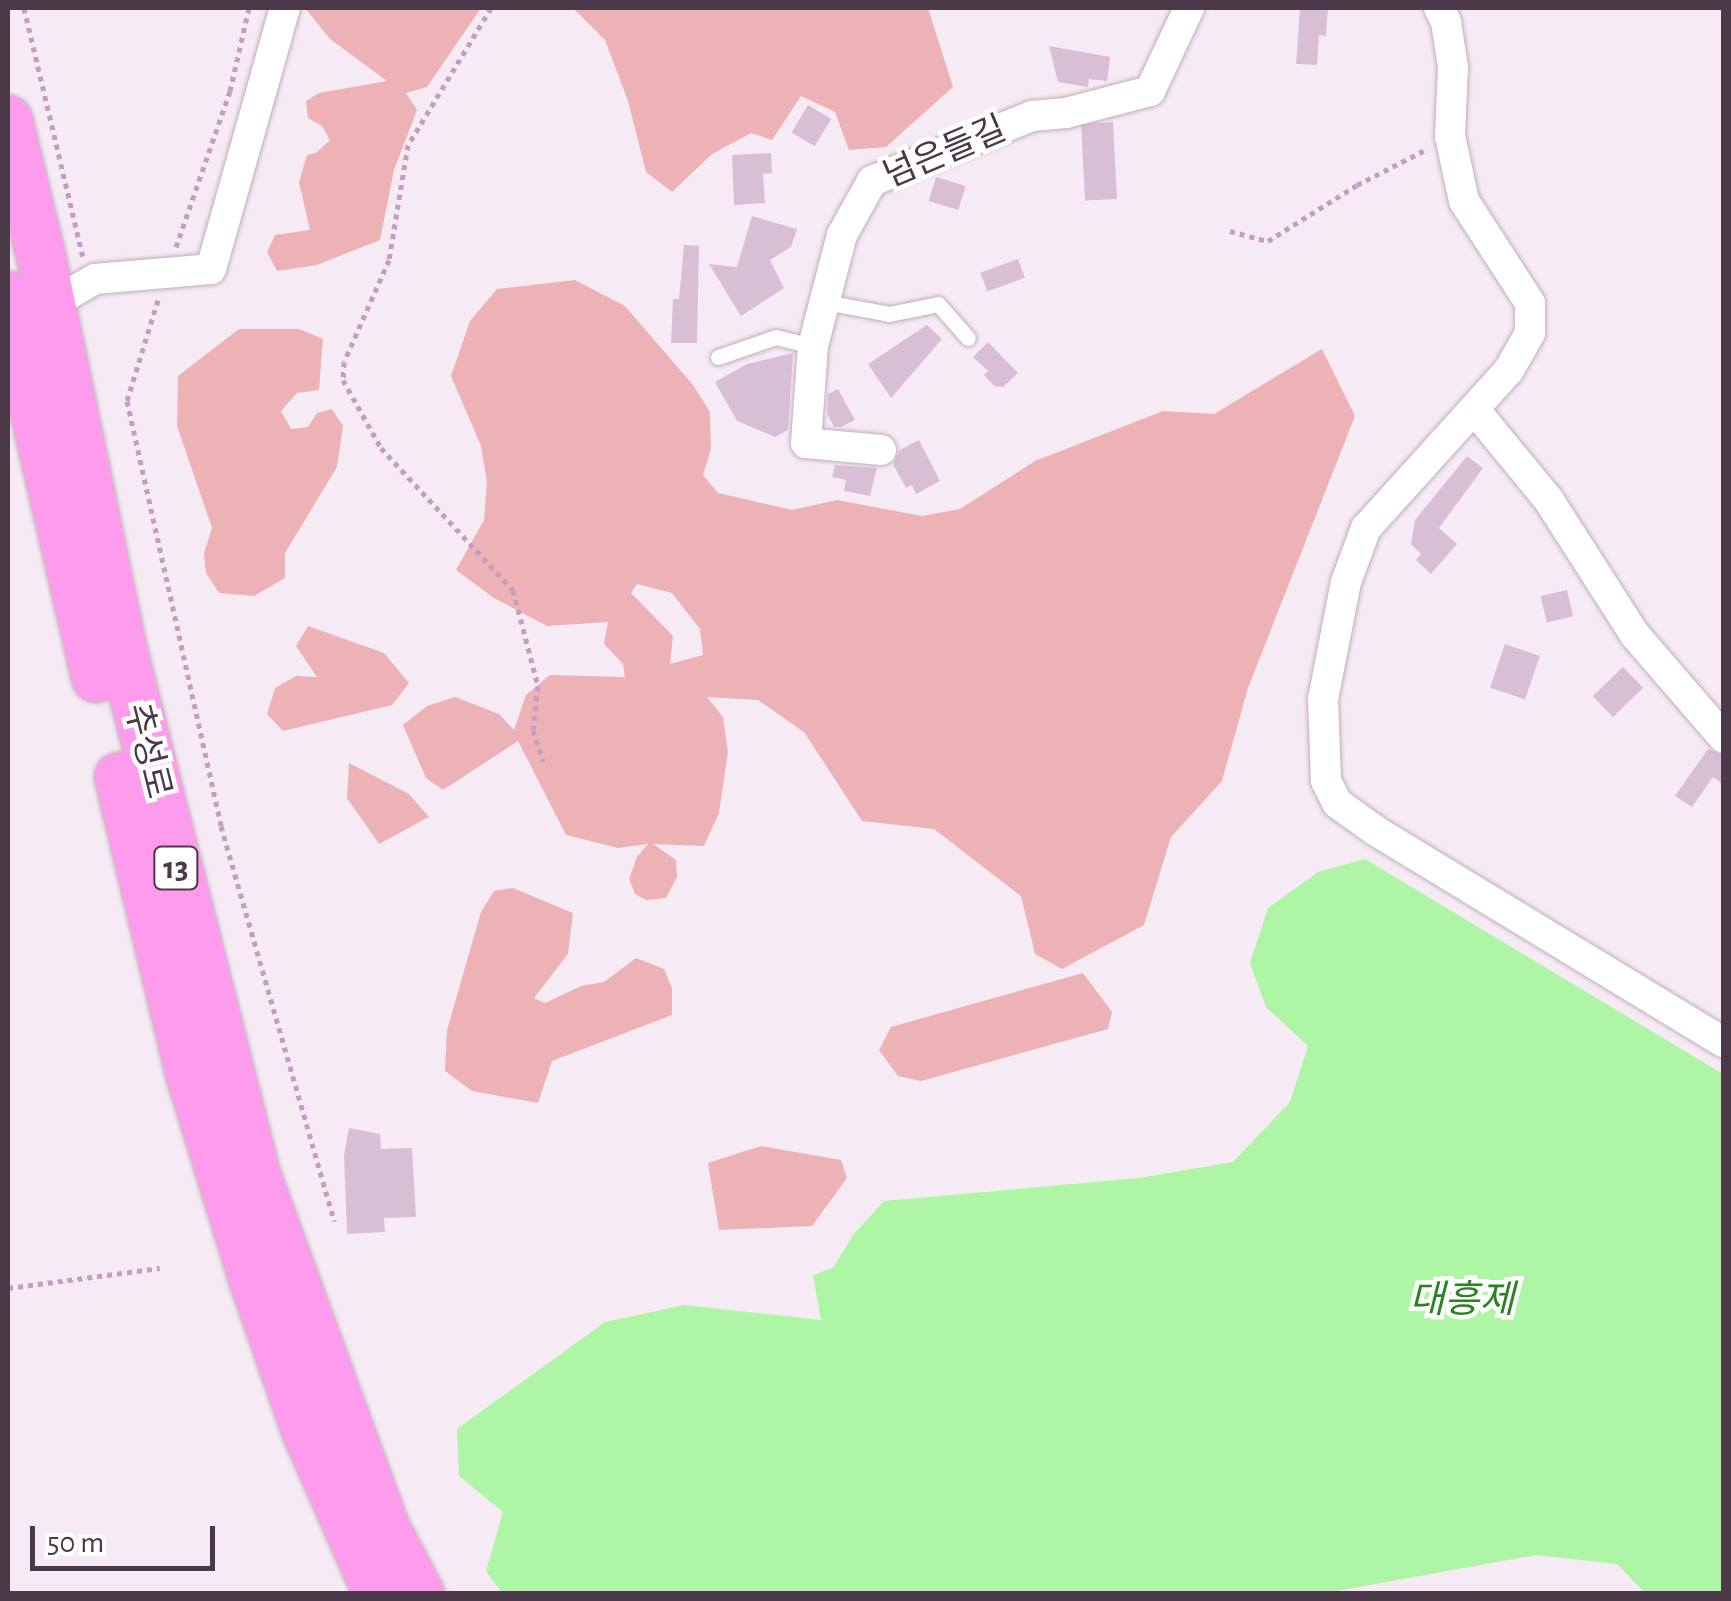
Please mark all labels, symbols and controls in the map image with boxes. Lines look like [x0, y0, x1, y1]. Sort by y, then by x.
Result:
street label: 넘은들길 [878, 109, 1012, 197]
street label: 추성로 [115, 699, 179, 803]
road number: 13 [151, 841, 201, 895]
water label: 대흥제 [1410, 1279, 1514, 1325]
scale bar [35, 1506, 220, 1568]
text: 50 m [47, 1528, 104, 1558]

